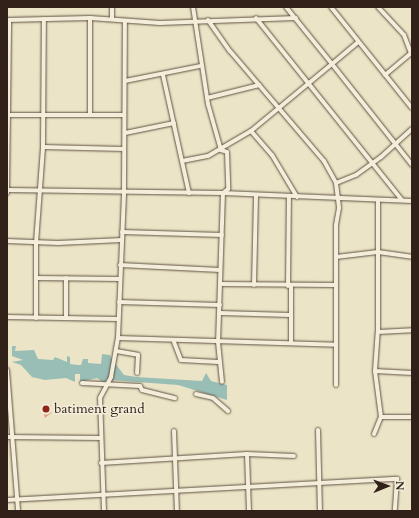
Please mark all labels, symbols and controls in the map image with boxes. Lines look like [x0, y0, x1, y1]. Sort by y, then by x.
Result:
place label: batiment grand [54, 401, 145, 417]
marker: batiment grand [41, 404, 51, 414]
north arrow [367, 466, 407, 506]
text: N [392, 481, 407, 491]

